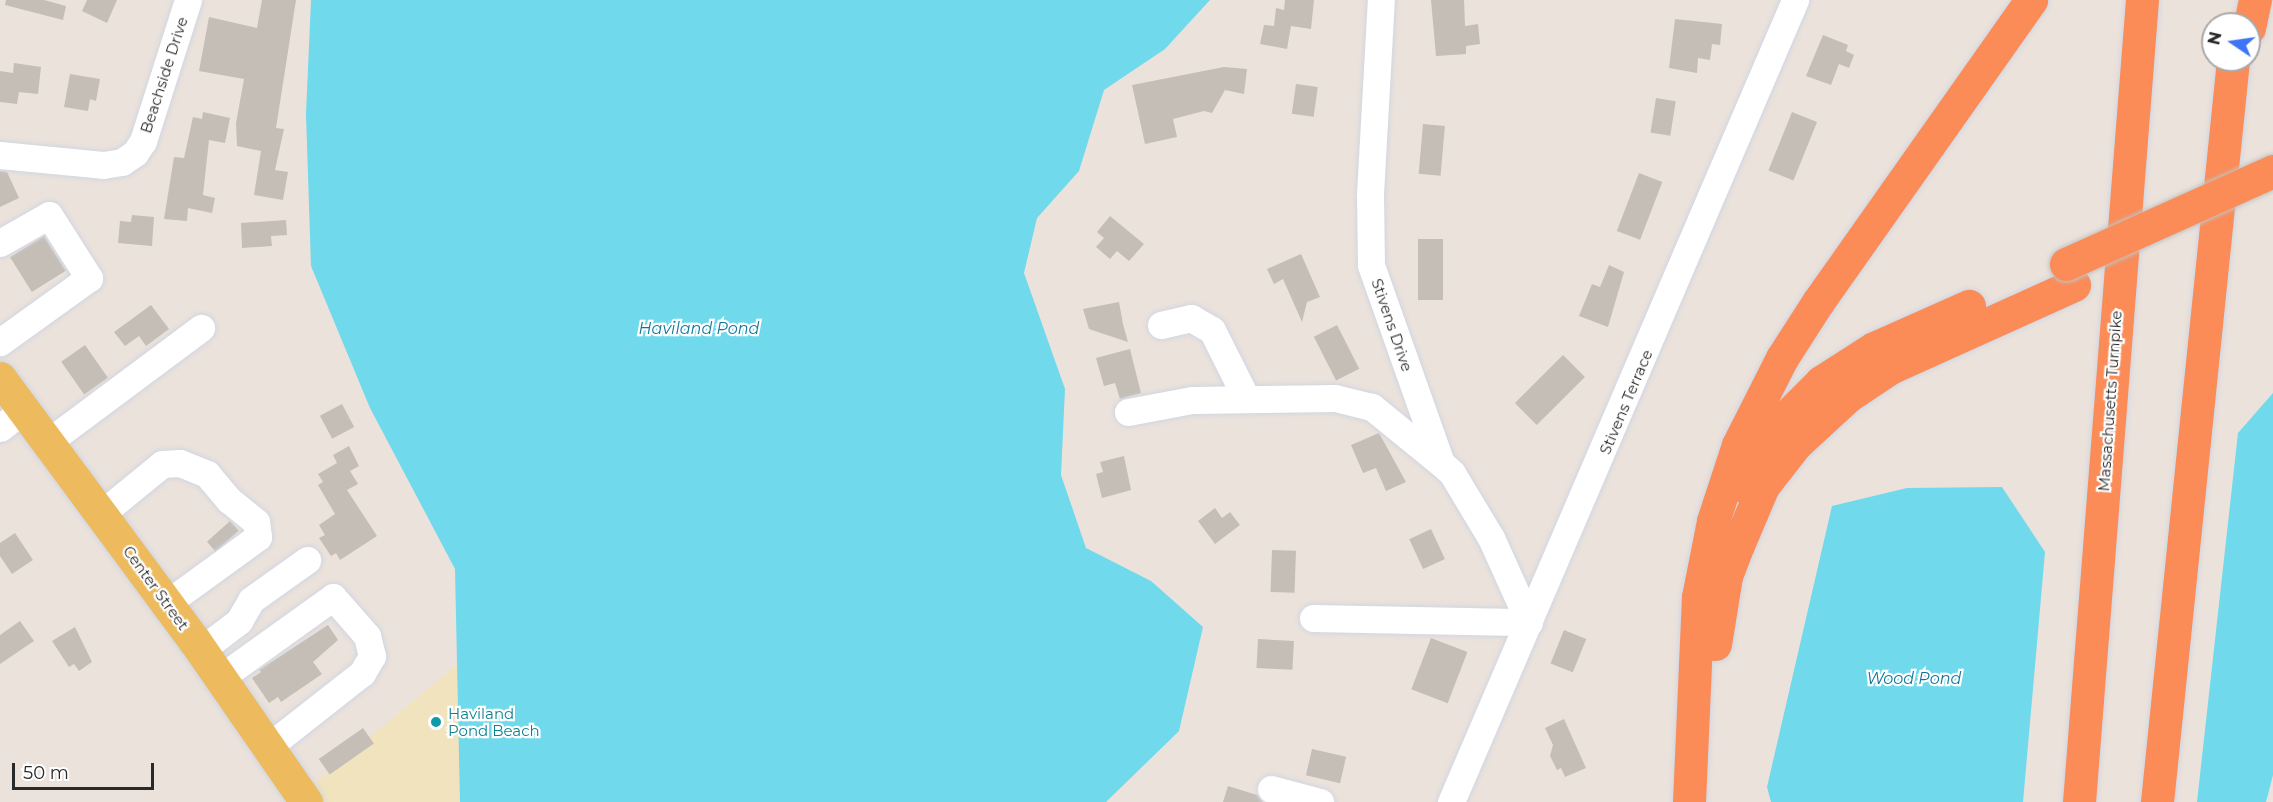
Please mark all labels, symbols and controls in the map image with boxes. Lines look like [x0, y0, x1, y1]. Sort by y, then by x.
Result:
north arrow [2201, 12, 2261, 72]
street label: Beachside Drive [137, 15, 191, 135]
text: N [2204, 30, 2226, 47]
street label: Stivens Drive [1368, 276, 1416, 374]
street label: Massachusetts Turnpike [2095, 310, 2125, 492]
water label: Haviland Pond [639, 319, 759, 339]
street label: Stivens Terrace [1596, 347, 1656, 457]
street label: Center Street [119, 542, 193, 634]
water label: Wood Pond [1867, 669, 1961, 689]
place label: Haviland Pond Beach [448, 704, 540, 739]
marker: Haviland Pond Beach [429, 715, 443, 729]
scale bar [15, 751, 158, 789]
text: 50 m [23, 762, 69, 784]

